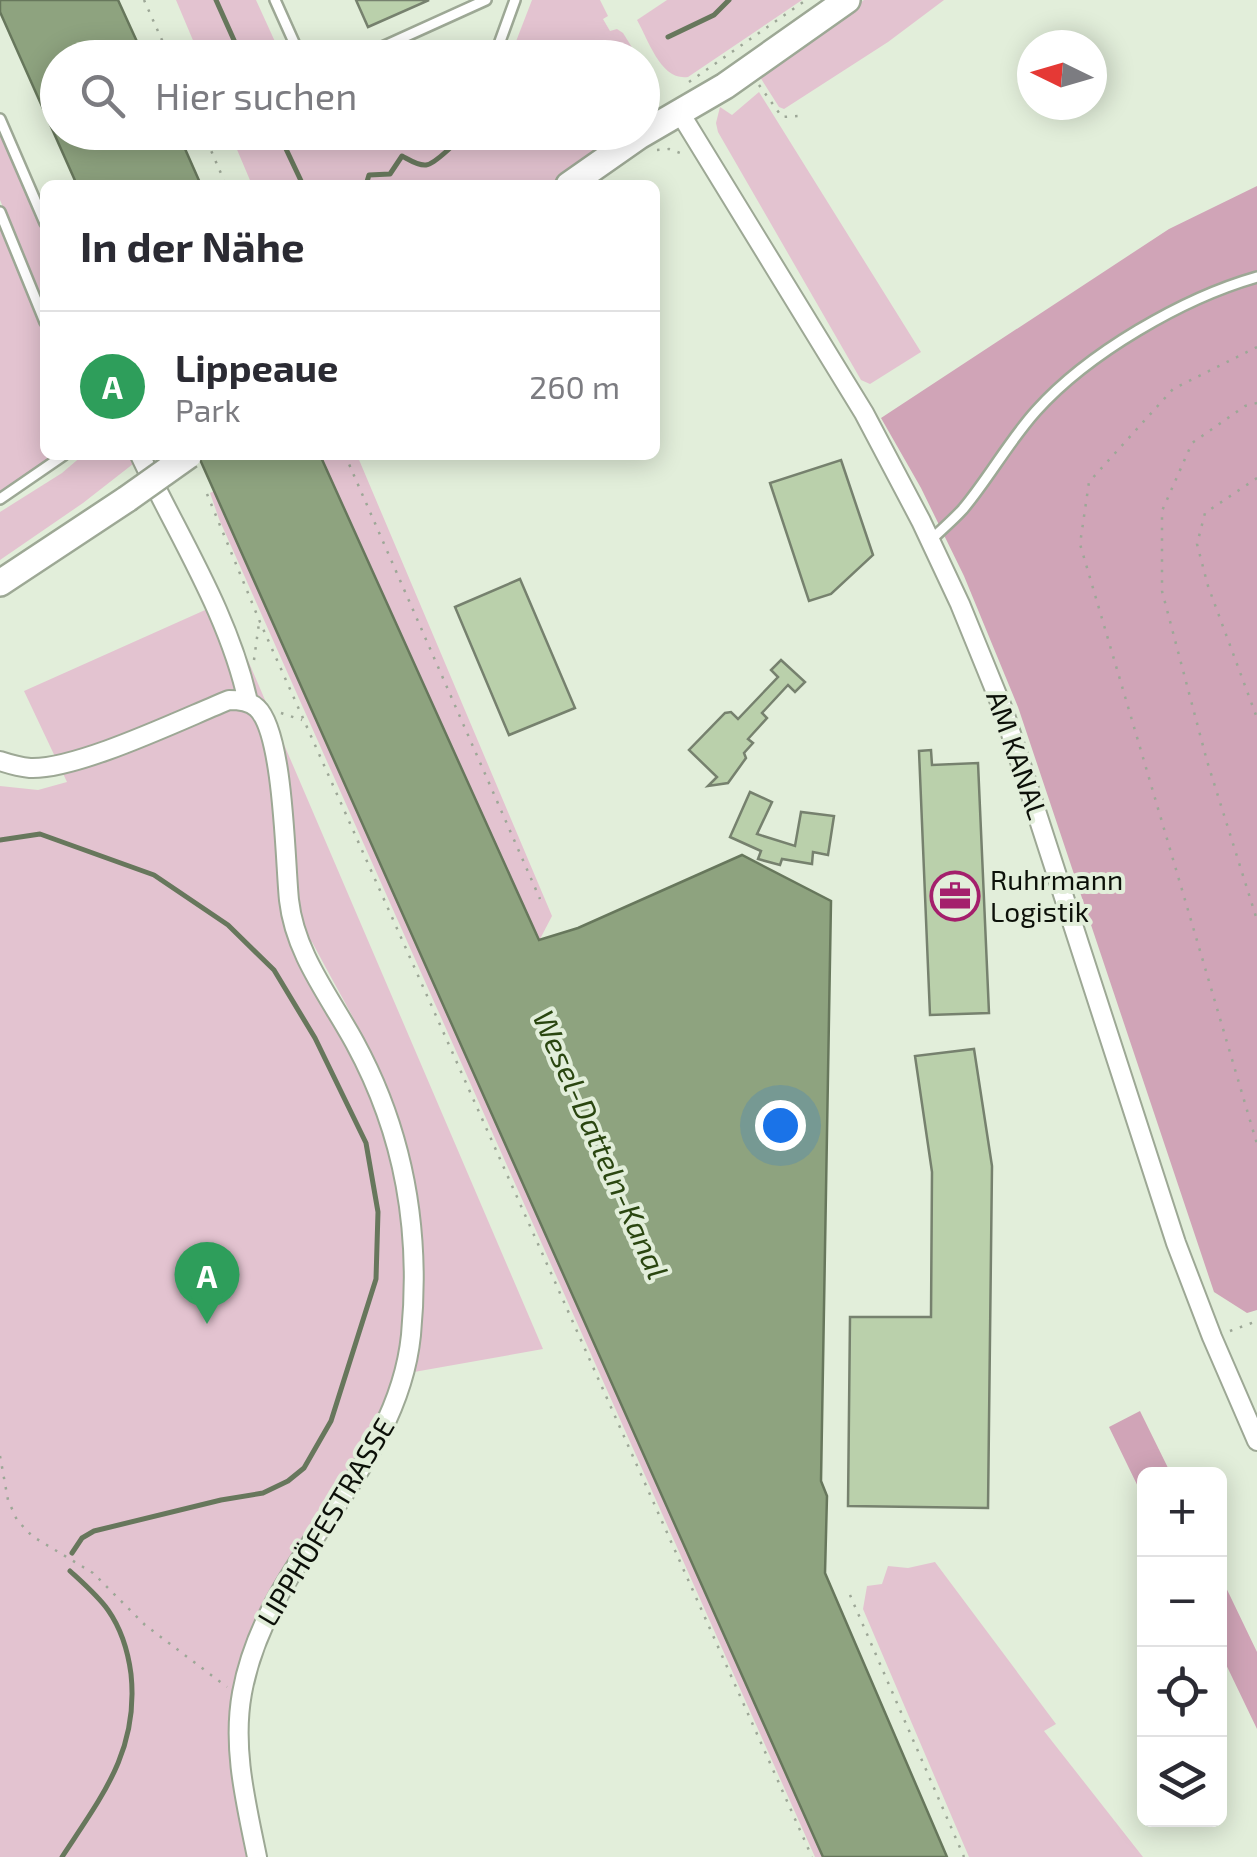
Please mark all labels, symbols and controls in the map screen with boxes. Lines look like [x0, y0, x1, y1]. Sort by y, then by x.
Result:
north arrow [1017, 30, 1107, 120]
search box [40, 40, 660, 150]
icon: search [75, 68, 130, 123]
text: Hier suchen [155, 72, 357, 118]
text: In der Nähe [80, 220, 305, 270]
text: Lippeaue [175, 344, 339, 390]
text: A [102, 367, 123, 405]
text: 260 m [529, 367, 620, 405]
text: Park [175, 390, 240, 428]
street label: AM KANAL [980, 686, 1056, 823]
place label: Ruhrmann Logistik [990, 862, 1123, 928]
office icon: Ruhrmann Logistik [929, 870, 981, 922]
water label: Wesel-Datteln-Kanal [526, 1004, 677, 1284]
your location [755, 1100, 806, 1151]
pin: A [174, 1242, 240, 1324]
street label: LIPPHÖFESTRASSE [250, 1411, 401, 1632]
map controls [1137, 1467, 1227, 1827]
button: + [1137, 1467, 1227, 1557]
button: − [1137, 1557, 1227, 1647]
button: locate [1137, 1647, 1227, 1737]
button: layers [1137, 1737, 1227, 1827]

